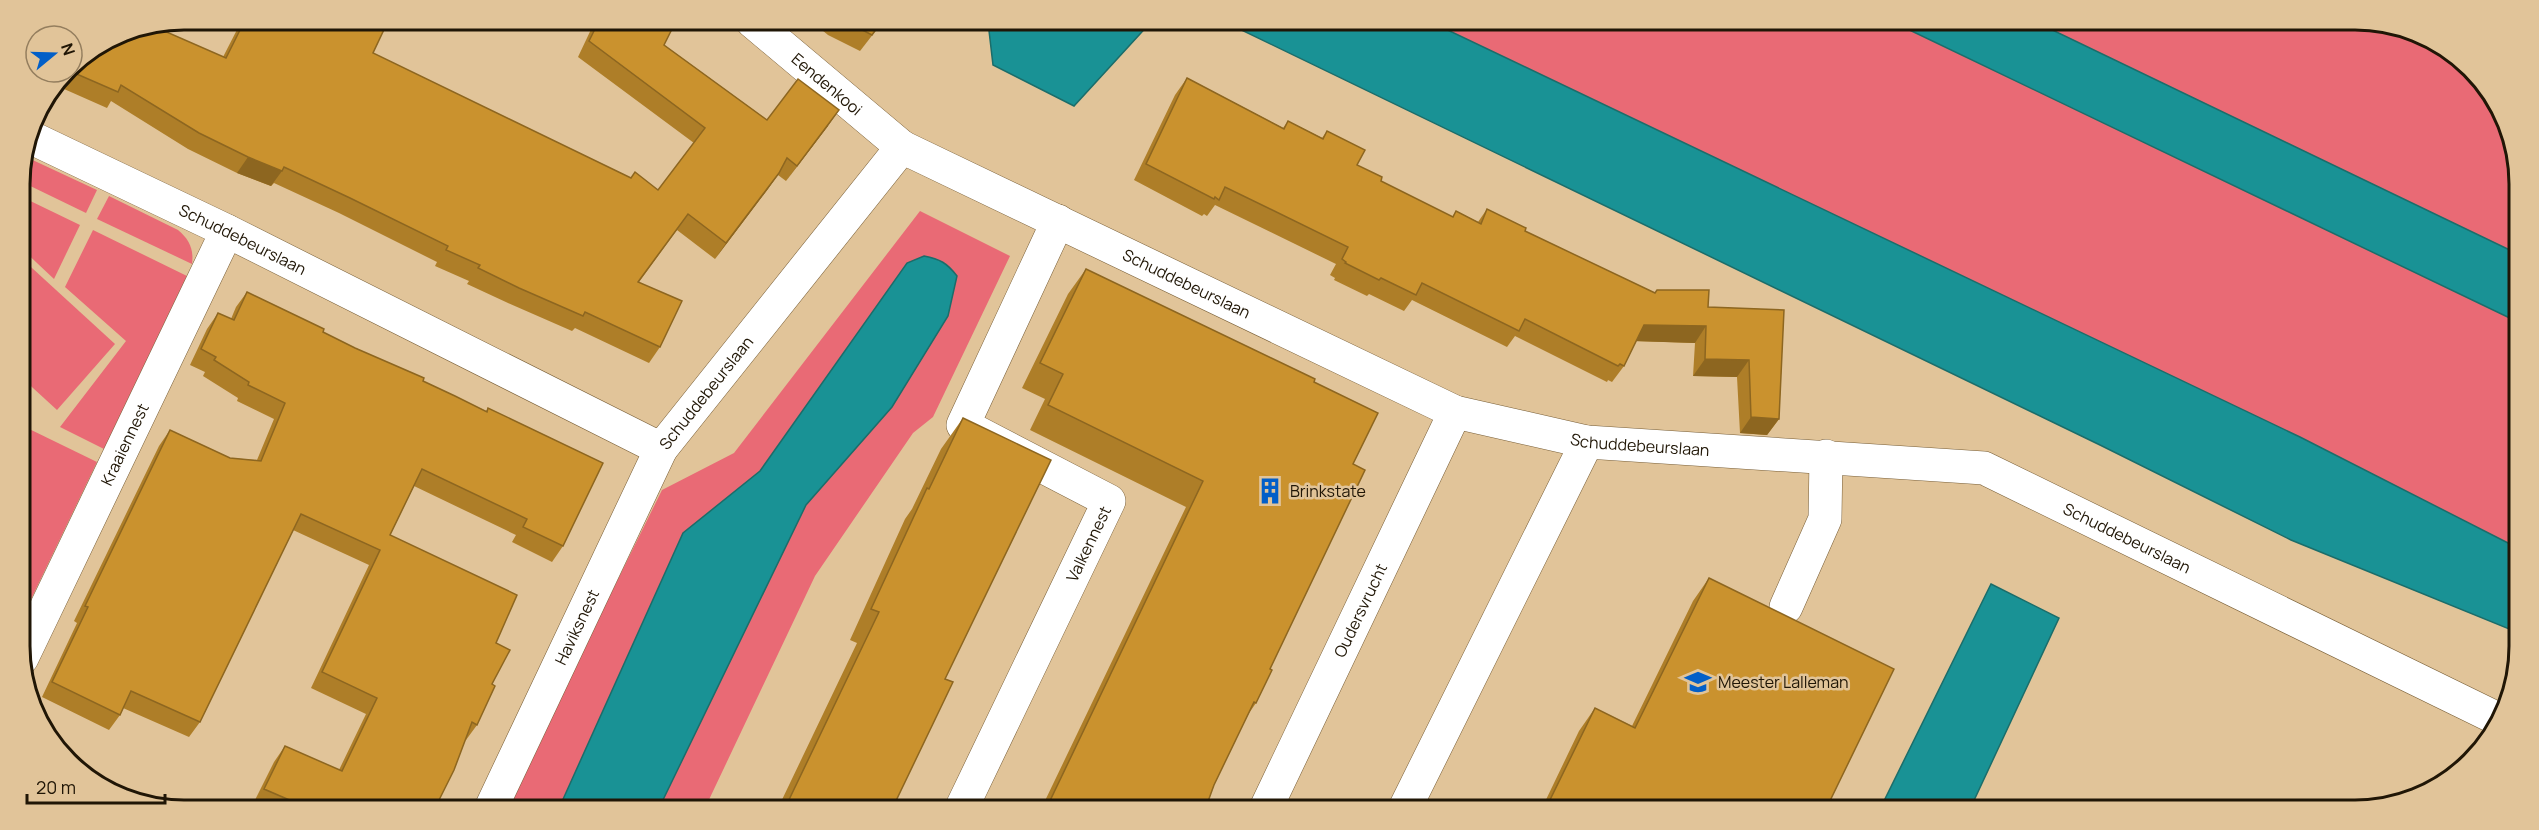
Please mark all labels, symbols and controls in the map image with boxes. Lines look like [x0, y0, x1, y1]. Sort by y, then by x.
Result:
north arrow [24, 24, 84, 84]
text: N [56, 40, 80, 58]
street label: Eendenkooi [787, 48, 867, 120]
street label: Schuddebeurslaan [175, 199, 310, 280]
street label: Schuddebeurslaan [1119, 243, 1254, 323]
street label: Schuddebeurslaan [654, 331, 758, 454]
street label: Kraaiennest [95, 400, 154, 489]
street label: Schuddebeurslaan [1568, 428, 1710, 461]
building icon: Brinkstate [1255, 476, 1285, 506]
place label: Brinkstate [1290, 480, 1366, 502]
street label: Schuddebeurslaan [2060, 497, 2195, 578]
street label: Valkennest [1061, 502, 1116, 585]
street label: Oudersvrucht [1328, 560, 1392, 661]
street label: Haviksnest [549, 586, 604, 668]
school or university icon: Meester Lalleman [1683, 667, 1713, 697]
place label: Meester Lalleman [1718, 671, 1849, 693]
scale bar [27, 767, 165, 805]
text: 20 m [36, 775, 76, 799]

